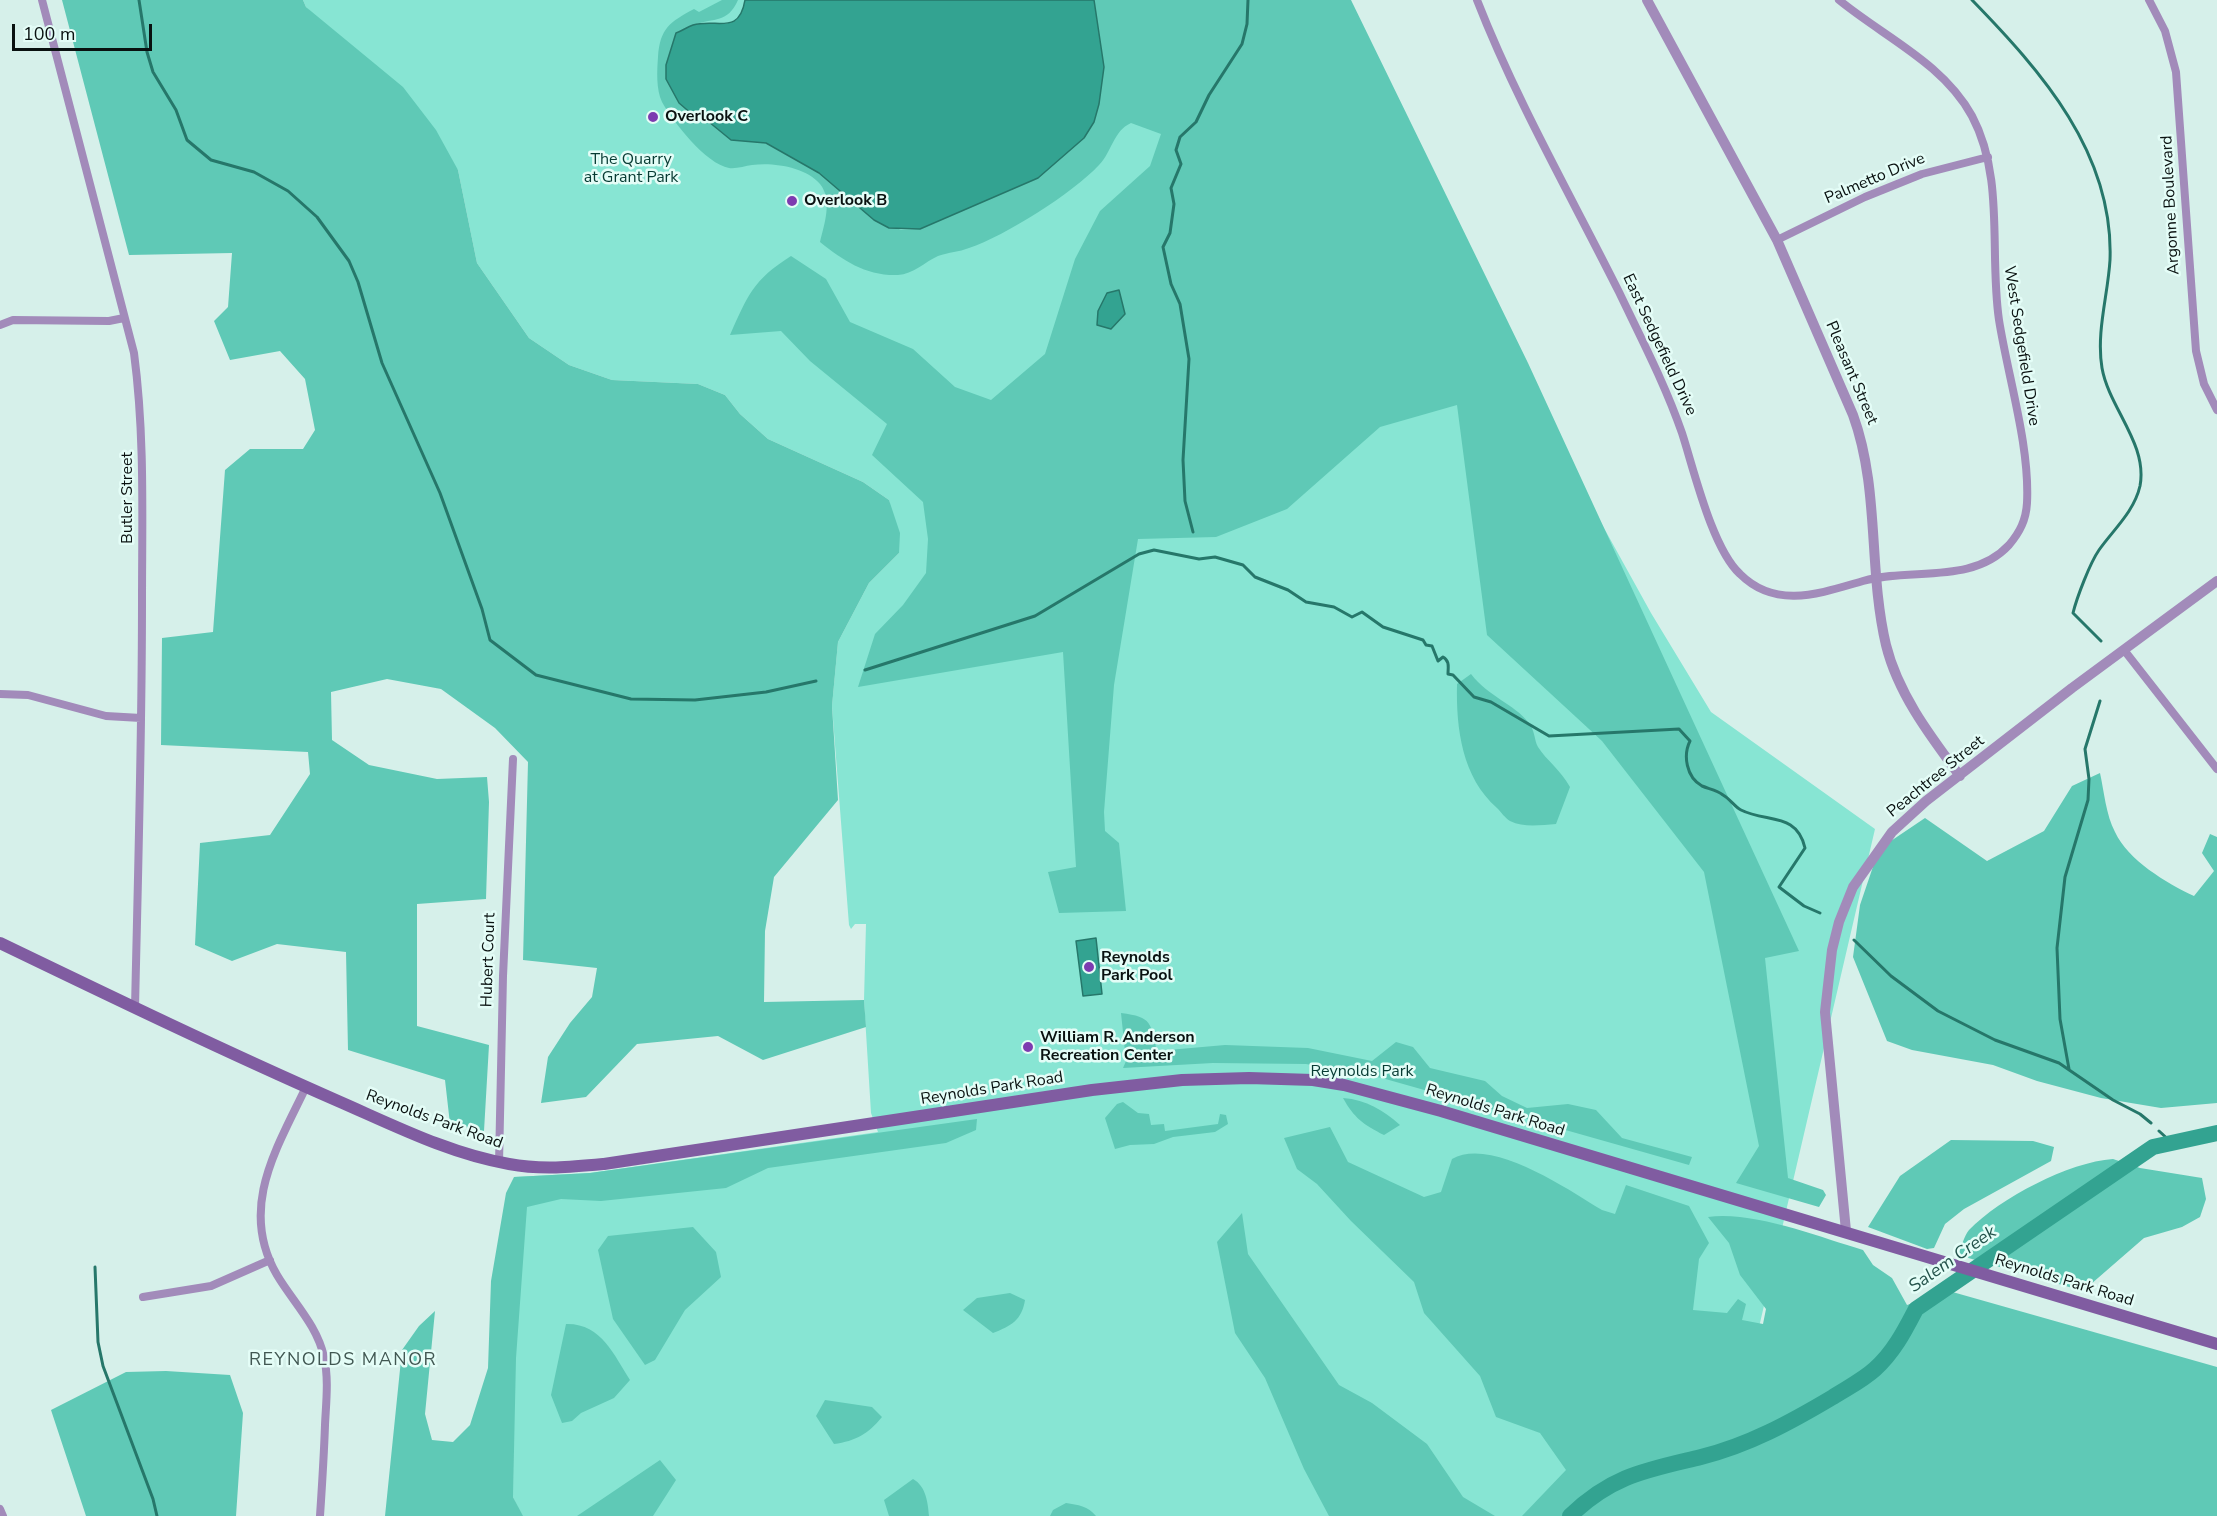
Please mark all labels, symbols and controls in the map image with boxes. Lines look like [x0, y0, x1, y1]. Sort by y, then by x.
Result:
scale bar [15, 12, 154, 50]
text: 100 m [23, 22, 75, 46]
place label: Overlook C [665, 107, 748, 127]
marker: Overlook C [646, 110, 660, 124]
street label: Argonne Boulevard [2158, 135, 2184, 275]
street label: Palmetto Drive [1822, 149, 1928, 209]
park label: The Quarry at Grant Park [584, 150, 678, 188]
place label: Overlook B [804, 191, 887, 211]
marker: Overlook B [785, 194, 799, 208]
street label: West Sedgefield Drive [1999, 265, 2043, 427]
street label: East Sedgefield Drive [1618, 271, 1700, 419]
street label: Pleasant Street [1821, 318, 1881, 428]
street label: Butler Street [118, 452, 138, 544]
street label: Peachtree Street [1884, 732, 1988, 822]
street label: Hubert Court [478, 912, 500, 1008]
place label: Reynolds Park Pool [1101, 948, 1173, 986]
marker: Reynolds Park Pool [1082, 960, 1096, 974]
place label: William R. Anderson Recreation Center [1040, 1028, 1195, 1066]
marker: William R. Anderson Recreation Center [1021, 1040, 1035, 1054]
park label: Reynolds Park [1311, 1062, 1413, 1082]
street label: Reynolds Park Road [919, 1068, 1065, 1110]
street label: Reynolds Park Road [1423, 1081, 1567, 1141]
street label: Reynolds Park Road [363, 1086, 505, 1154]
water label: Salem Creek [1905, 1222, 2001, 1298]
street label: Reynolds Park Road [1992, 1251, 2136, 1311]
district label: REYNOLDS MANOR [249, 1350, 437, 1372]

